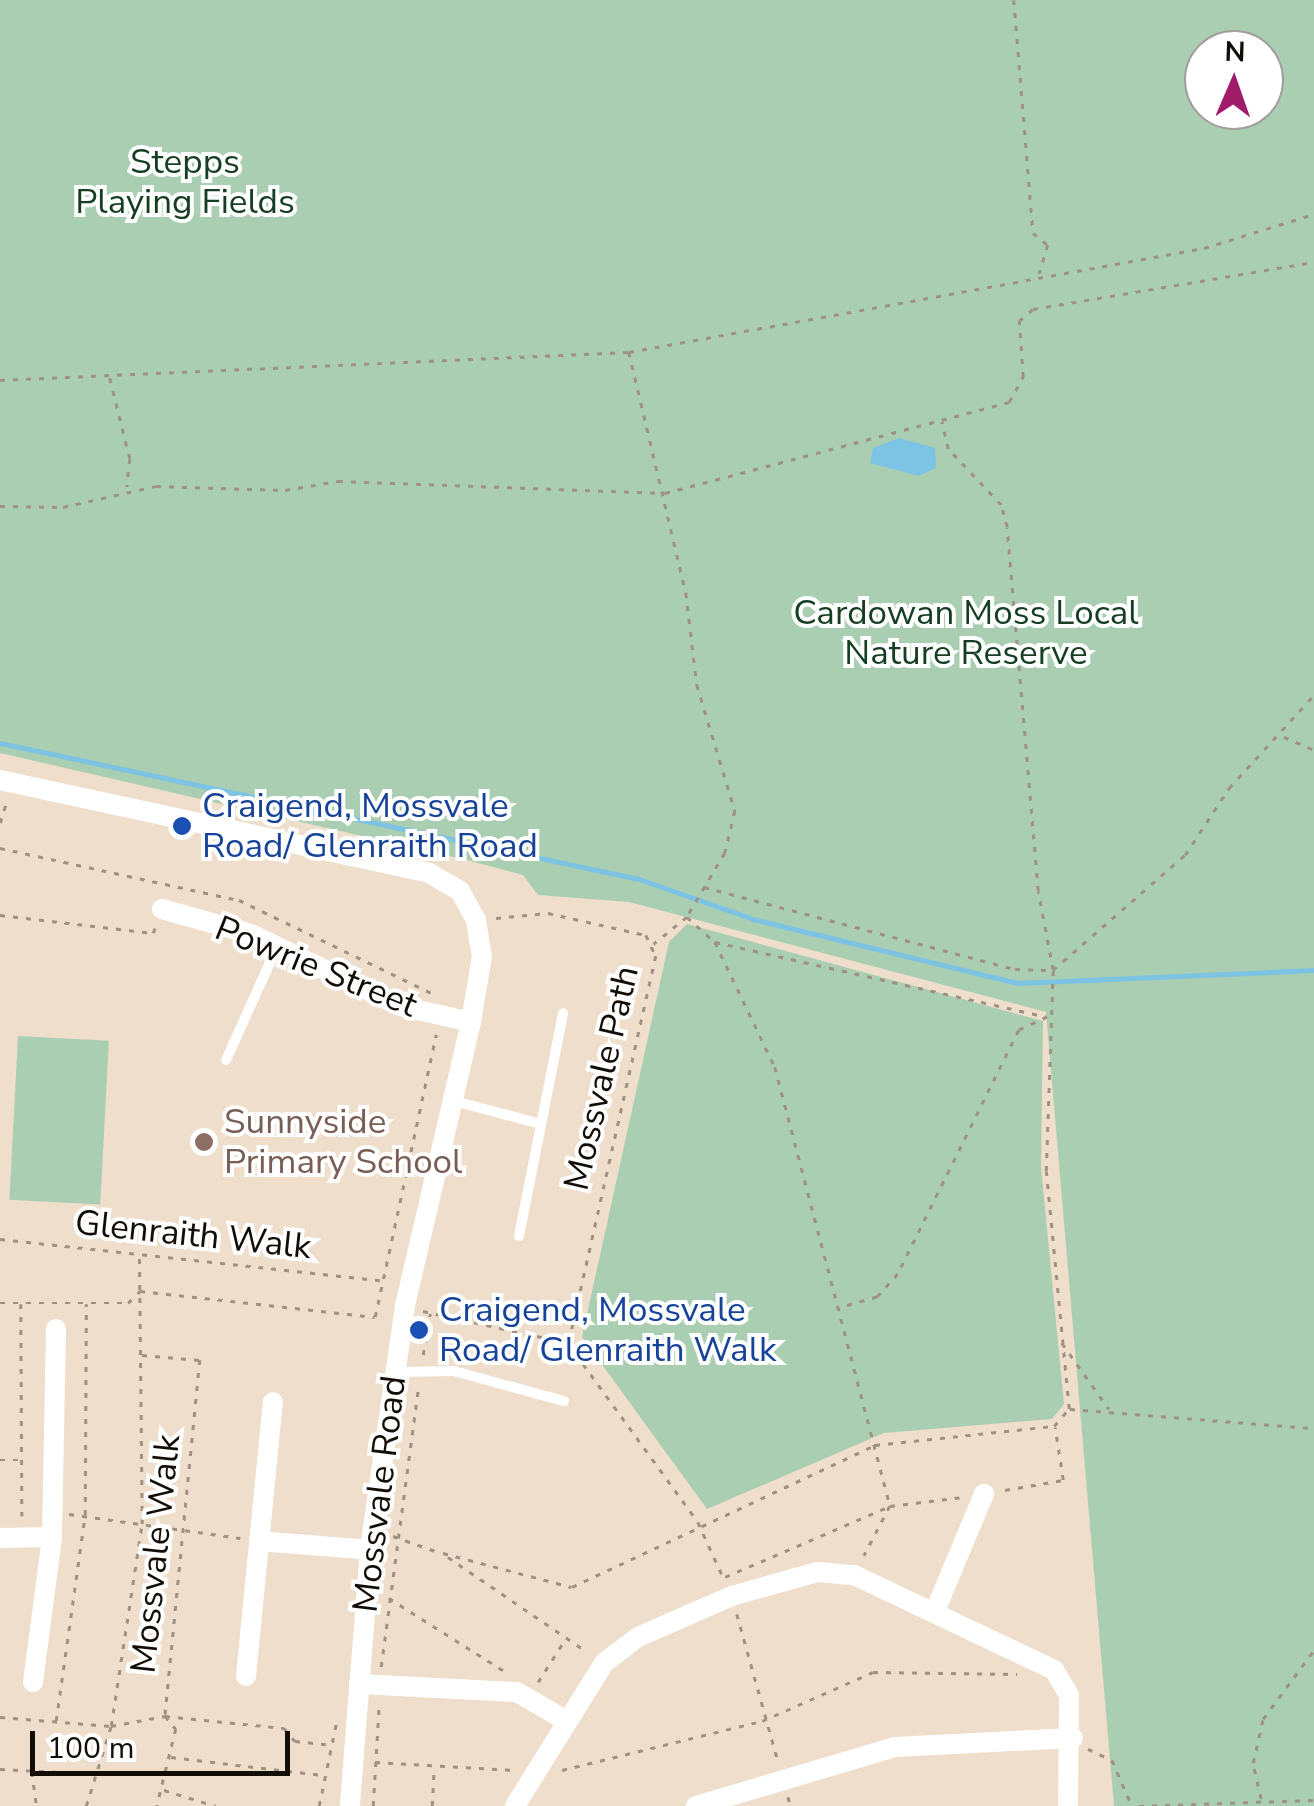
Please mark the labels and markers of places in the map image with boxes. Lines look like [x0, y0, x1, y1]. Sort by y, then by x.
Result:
place label: Craigend, Mossvale Road/ Glenraith Road [202, 785, 538, 867]
marker: Craigend, Mossvale Road/ Glenraith Road [171, 815, 193, 837]
place label: Sunnyside Primary School [224, 1101, 462, 1183]
marker: Sunnyside Primary School [193, 1131, 215, 1153]
place label: Craigend, Mossvale Road/ Glenraith Walk [439, 1289, 777, 1371]
marker: Craigend, Mossvale Road/ Glenraith Walk [408, 1319, 430, 1341]

